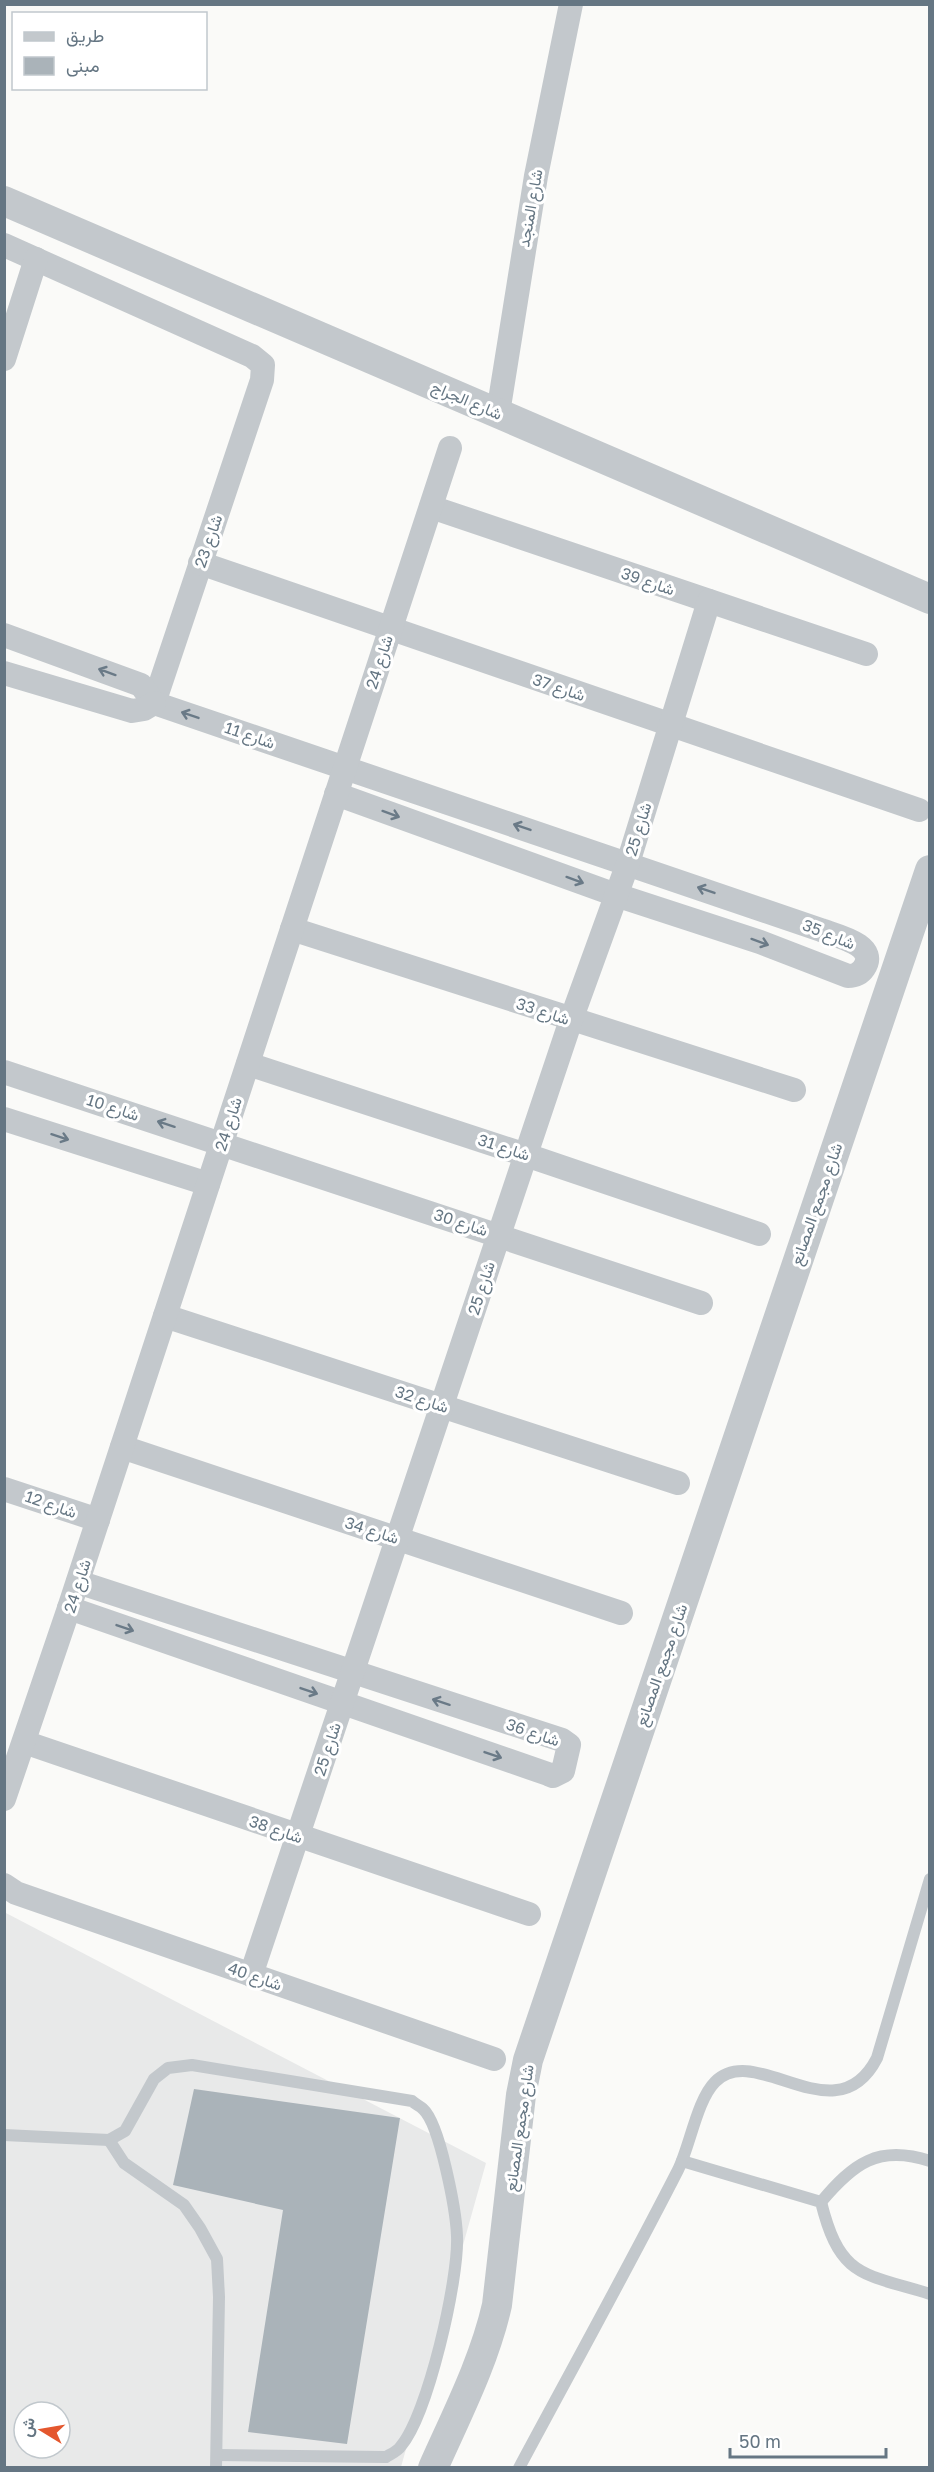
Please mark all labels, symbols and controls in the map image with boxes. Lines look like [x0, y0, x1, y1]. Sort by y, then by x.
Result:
legend [12, 12, 207, 90]
text: طريق [66, 24, 104, 47]
text: مبنى [66, 54, 100, 77]
street label: شارع المنجد [513, 168, 549, 249]
street label: شارع الجراج [428, 376, 505, 426]
street label: شارع 23 [190, 512, 228, 571]
street label: شارع 39 [618, 563, 677, 601]
street label: شارع 24 [361, 633, 399, 692]
one-way arrow [99, 665, 117, 676]
street label: شارع 37 [530, 669, 588, 707]
one-way arrow [181, 708, 200, 719]
street label: شارع 11 [222, 717, 278, 755]
street label: شارع 25 [620, 800, 657, 859]
one-way arrow [381, 809, 400, 820]
one-way arrow [513, 821, 532, 832]
one-way arrow [565, 875, 584, 886]
one-way arrow [697, 884, 716, 895]
street label: شارع 35 [799, 914, 858, 955]
one-way arrow [750, 937, 768, 948]
street label: شارع 33 [513, 993, 572, 1031]
street label: شارع 10 [84, 1089, 142, 1127]
street label: شارع 24 [210, 1095, 248, 1154]
one-way arrow [157, 1118, 176, 1129]
street label: شارع 31 [475, 1129, 532, 1167]
one-way arrow [50, 1132, 69, 1143]
street label: شارع مجمع المصانع [786, 1140, 848, 1268]
street label: شارع 30 [431, 1204, 490, 1242]
street label: شارع 25 [463, 1259, 501, 1318]
street label: شارع 32 [392, 1381, 451, 1419]
street label: شارع 12 [22, 1486, 79, 1524]
street label: شارع 34 [342, 1512, 401, 1550]
street label: شارع 24 [59, 1557, 97, 1616]
street label: شارع مجمع المصانع [631, 1601, 693, 1729]
one-way arrow [115, 1623, 133, 1634]
one-way arrow [299, 1686, 318, 1697]
one-way arrow [432, 1696, 451, 1707]
street label: شارع 36 [503, 1714, 562, 1752]
street label: شارع 25 [309, 1720, 347, 1779]
one-way arrow [483, 1751, 502, 1762]
street label: شارع 38 [246, 1811, 305, 1849]
street label: شارع 40 [225, 1957, 285, 1996]
street label: شارع مجمع المصانع [500, 2063, 540, 2193]
north arrow [12, 2400, 72, 2460]
text: ش [16, 2416, 39, 2438]
scale bar [730, 2421, 886, 2459]
text: 50 m [739, 2430, 781, 2452]

